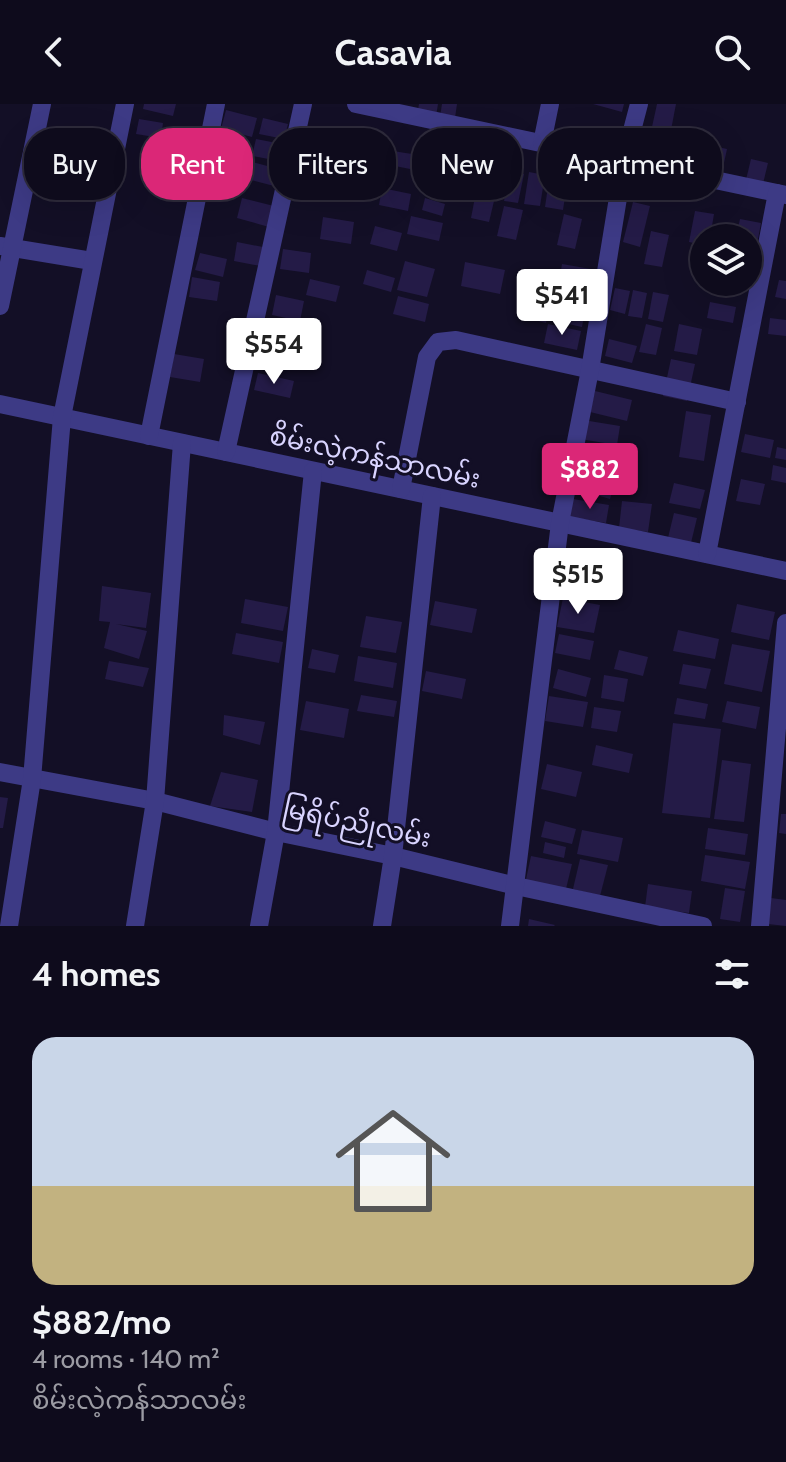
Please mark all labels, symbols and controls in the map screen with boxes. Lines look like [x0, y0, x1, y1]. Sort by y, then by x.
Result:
icon: back [32, 30, 76, 74]
text: Casavia [335, 30, 451, 74]
icon: search [710, 30, 754, 74]
chip: Buy [24, 128, 125, 200]
chip: Rent [141, 128, 253, 200]
chip: Filters [269, 128, 396, 200]
chip: New [412, 128, 522, 200]
chip: Apartment [538, 128, 722, 200]
map controls [690, 224, 762, 296]
button: layers [690, 224, 762, 296]
pin: $541 [515, 269, 609, 337]
text: $541 [535, 279, 589, 311]
pin: $554 [227, 318, 321, 386]
text: $554 [244, 328, 304, 360]
street label: စိမ်းလဲ့ကန်သာလမ်း [266, 418, 483, 500]
pin: $882 [543, 443, 637, 511]
text: $882 [560, 453, 620, 485]
pin: $515 [531, 548, 625, 616]
text: $515 [552, 558, 604, 590]
street label: မြရိပ်ညိုလမ်း [279, 791, 434, 859]
icon: filters [710, 952, 754, 996]
text: 4 homes [32, 953, 160, 995]
icon: home [321, 1089, 465, 1233]
text: $882/mo [32, 1301, 171, 1343]
text: 4 rooms · 140 m² [32, 1343, 220, 1375]
text: စိမ်းလဲ့ကန်သာလမ်း [32, 1384, 246, 1416]

